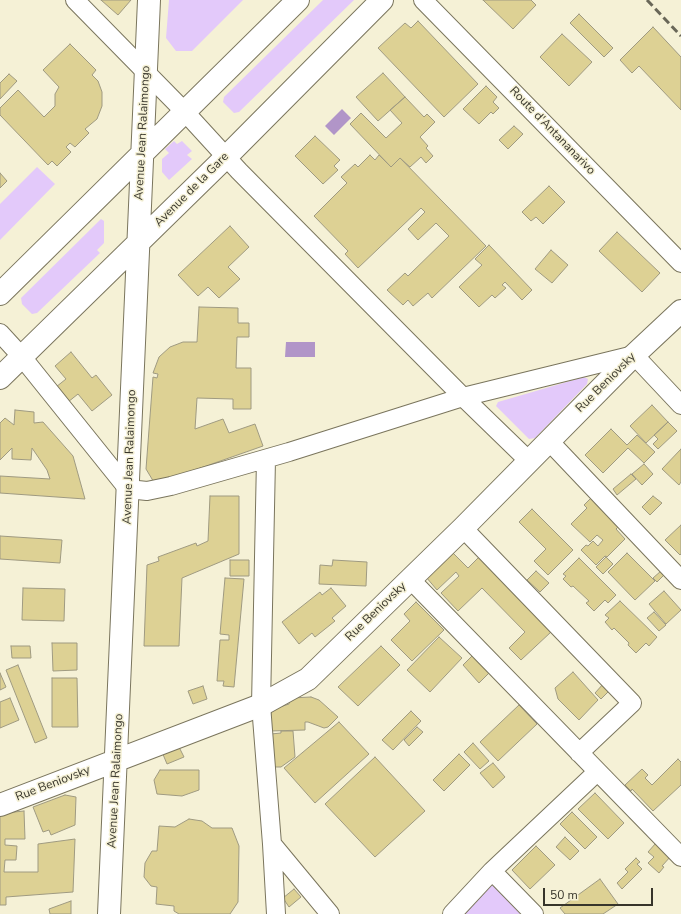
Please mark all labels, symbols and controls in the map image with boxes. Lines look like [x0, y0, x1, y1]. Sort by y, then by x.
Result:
street label: Avenue Jean Ralaimongo [132, 65, 154, 201]
street label: Route d'Antananarivo [506, 84, 598, 178]
street label: Avenue de la Gare [152, 150, 232, 230]
street label: Rue Beniovsky [573, 350, 639, 416]
street label: Avenue Jean Ralaimongo [120, 389, 140, 525]
street label: Rue Beniovsky [343, 579, 409, 645]
street label: Avenue Jean Ralaimongo [105, 713, 127, 849]
street label: Rue Beniovsky [14, 763, 92, 805]
scale bar [545, 880, 655, 906]
text: 50 m [550, 887, 578, 903]

